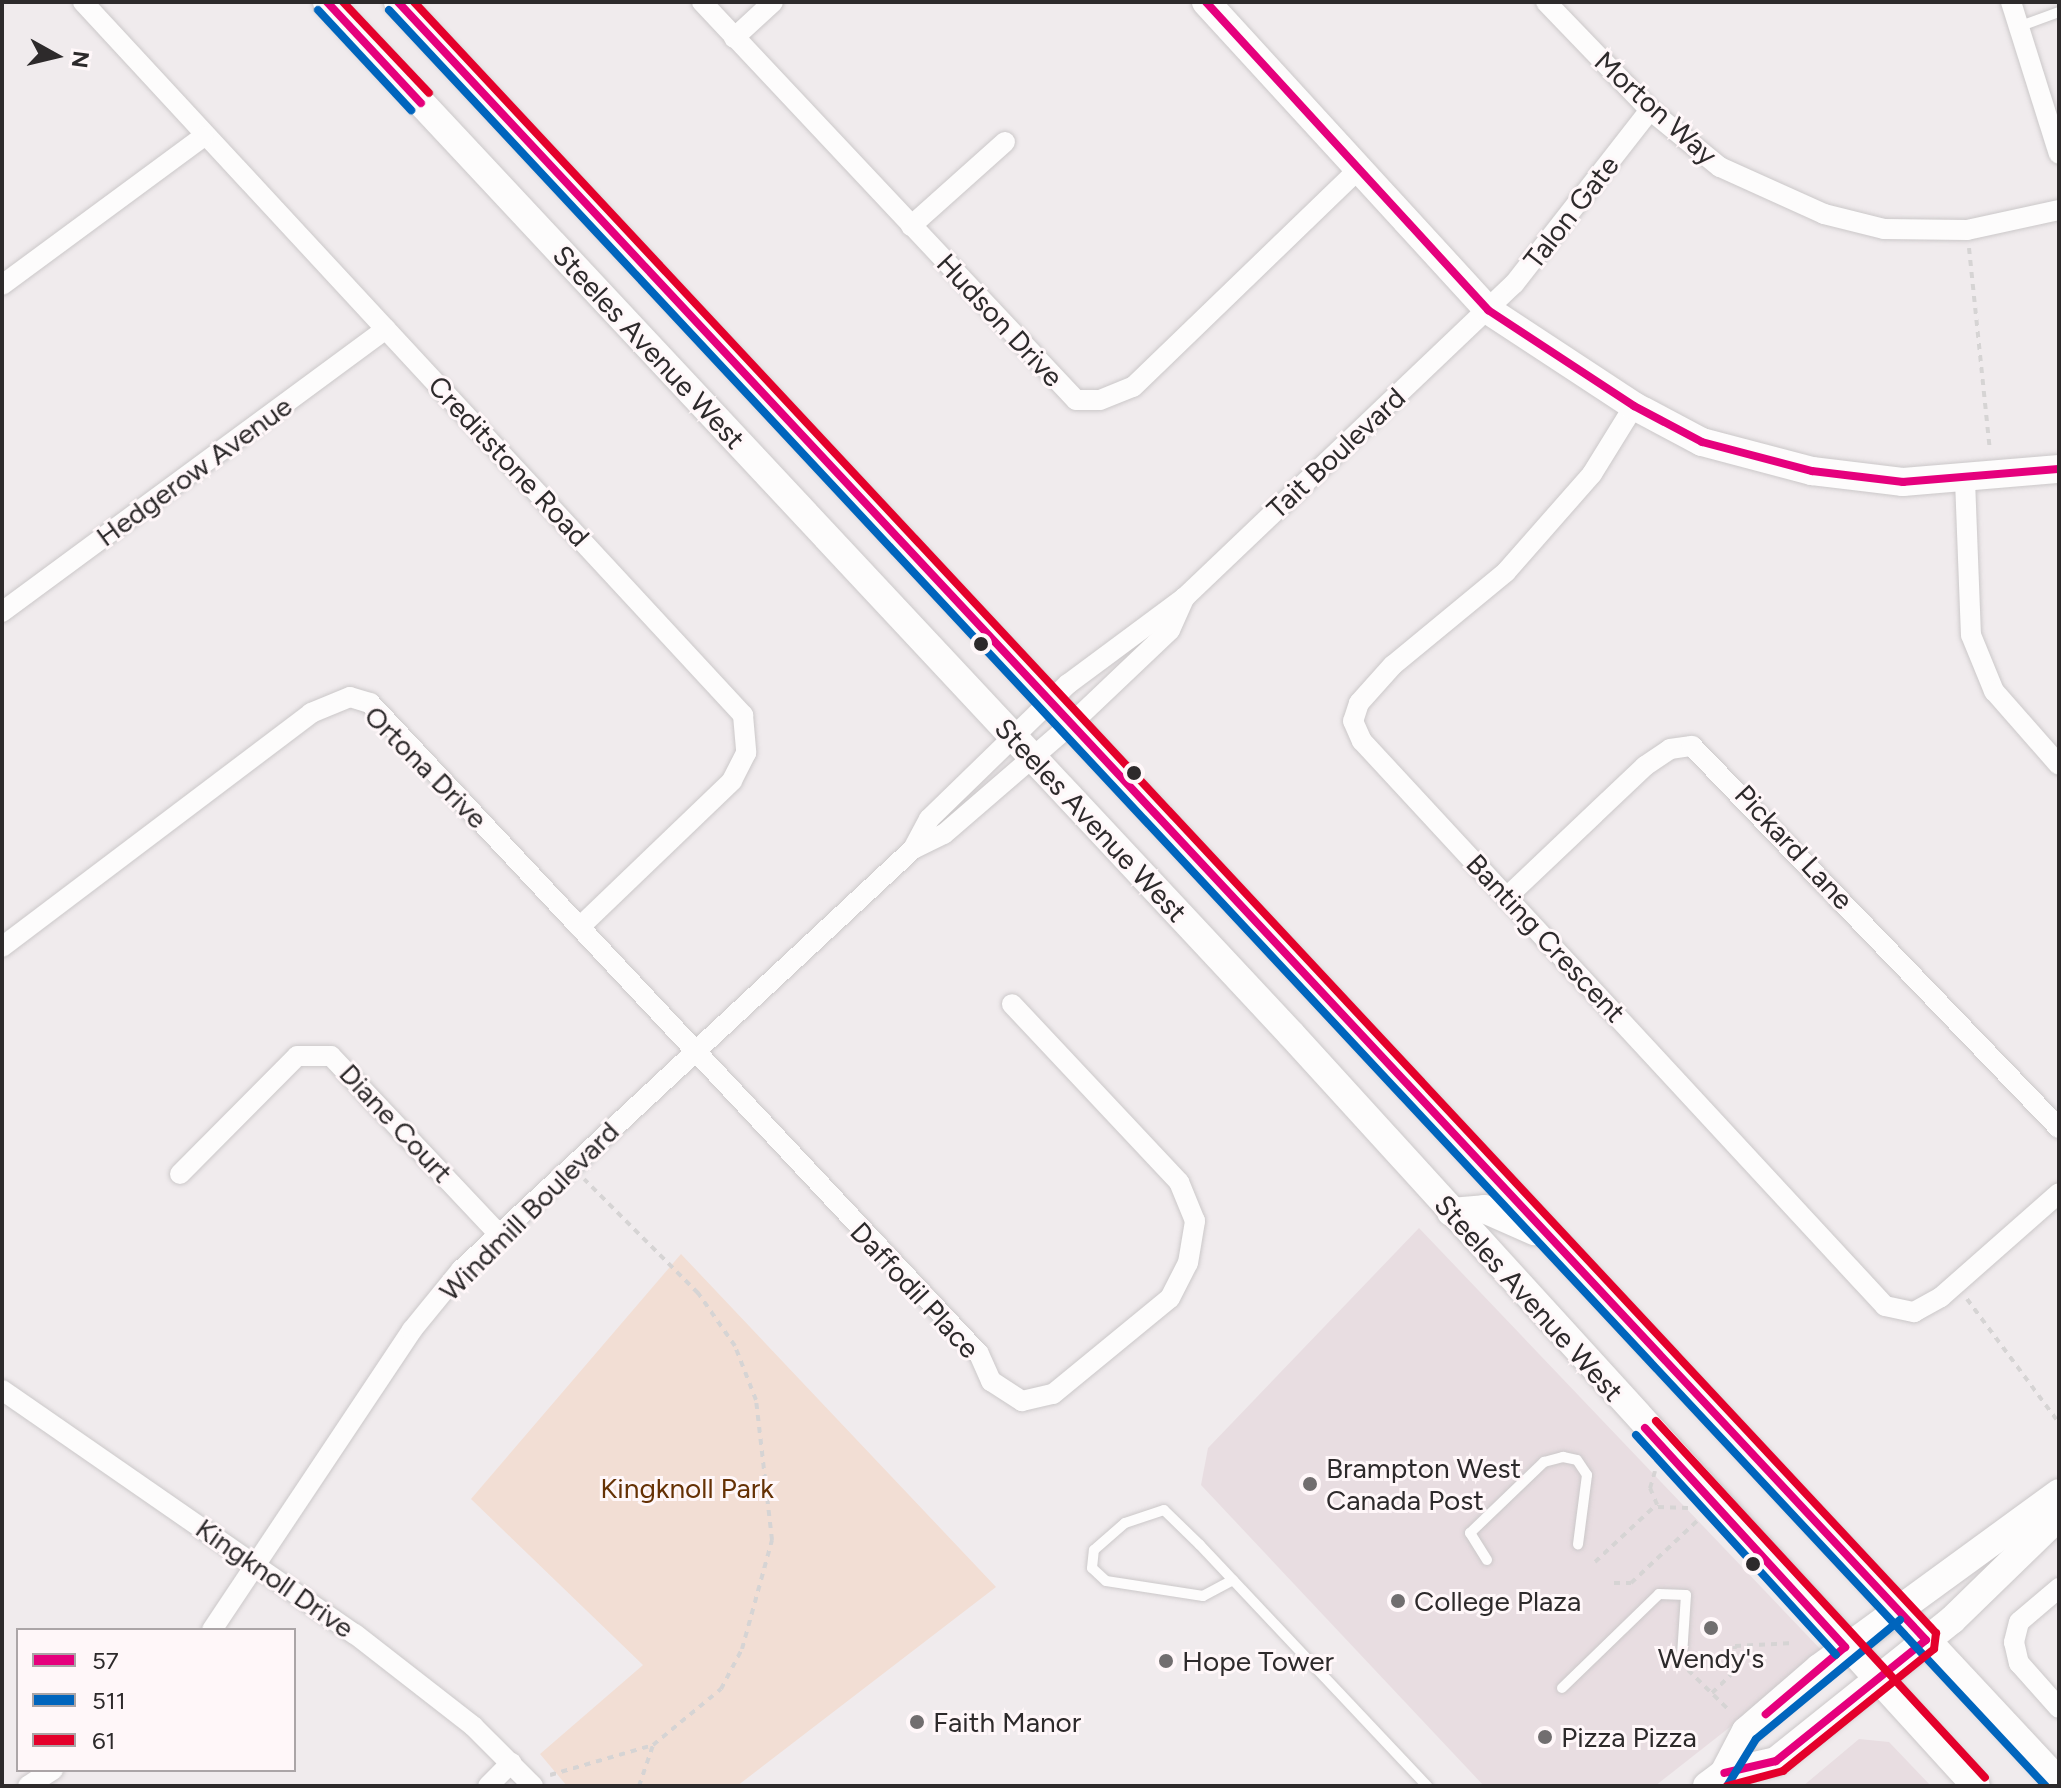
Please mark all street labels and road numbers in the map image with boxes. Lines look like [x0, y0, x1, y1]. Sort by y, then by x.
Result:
street label: Morton Way [1588, 44, 1724, 172]
street label: Talon Gate [1516, 149, 1626, 275]
street label: Steeles Avenue West [546, 238, 752, 456]
street label: Hudson Drive [930, 247, 1070, 393]
street label: Creditstone Road [422, 369, 596, 553]
street label: Tait Boulevard [1260, 381, 1412, 525]
street label: Hedgerow Avenue [90, 389, 298, 553]
street label: Ortona Drive [358, 699, 494, 835]
street label: Steeles Avenue West [988, 711, 1194, 929]
street label: Pickard Lane [1728, 778, 1860, 916]
street label: Banting Crescent [1459, 847, 1633, 1029]
street label: Diane Court [333, 1057, 459, 1189]
street label: Windmill Boulevard [432, 1114, 626, 1308]
street label: Steeles Avenue West [1428, 1188, 1630, 1408]
street label: Daffodil Place [844, 1215, 986, 1365]
street label: Kingknoll Drive [190, 1511, 360, 1645]

